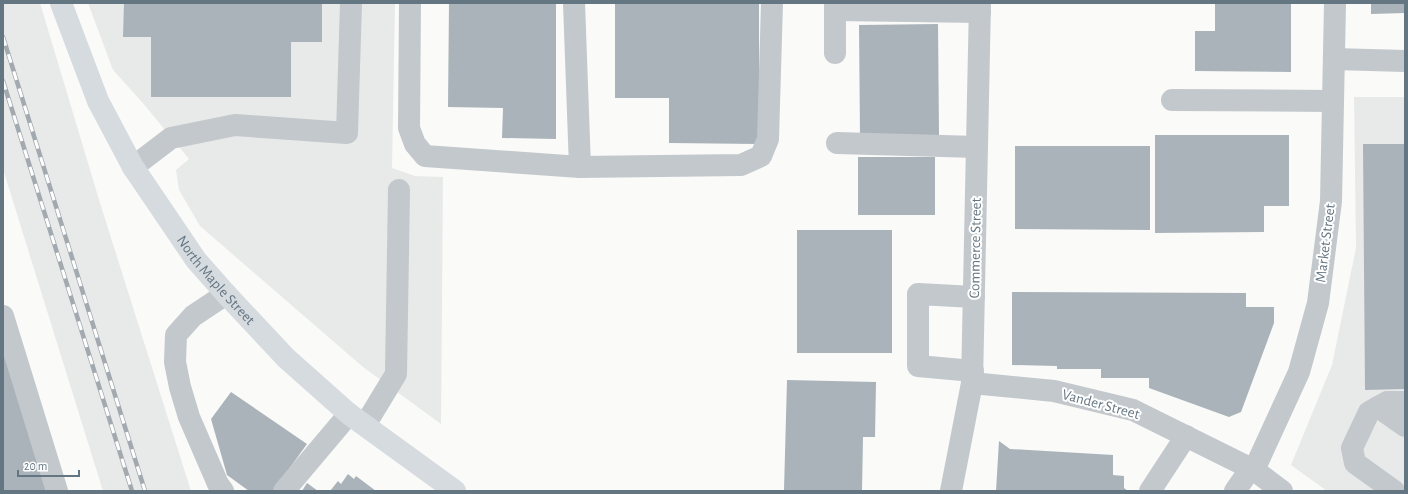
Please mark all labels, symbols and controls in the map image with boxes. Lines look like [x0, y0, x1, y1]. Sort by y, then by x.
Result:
street label: Commerce Street [967, 197, 984, 299]
street label: Market Street [1313, 203, 1338, 283]
street label: North Maple Street [174, 233, 258, 328]
street label: Vander Street [1061, 387, 1141, 422]
scale bar [18, 452, 79, 478]
text: 20 m [24, 460, 47, 472]

